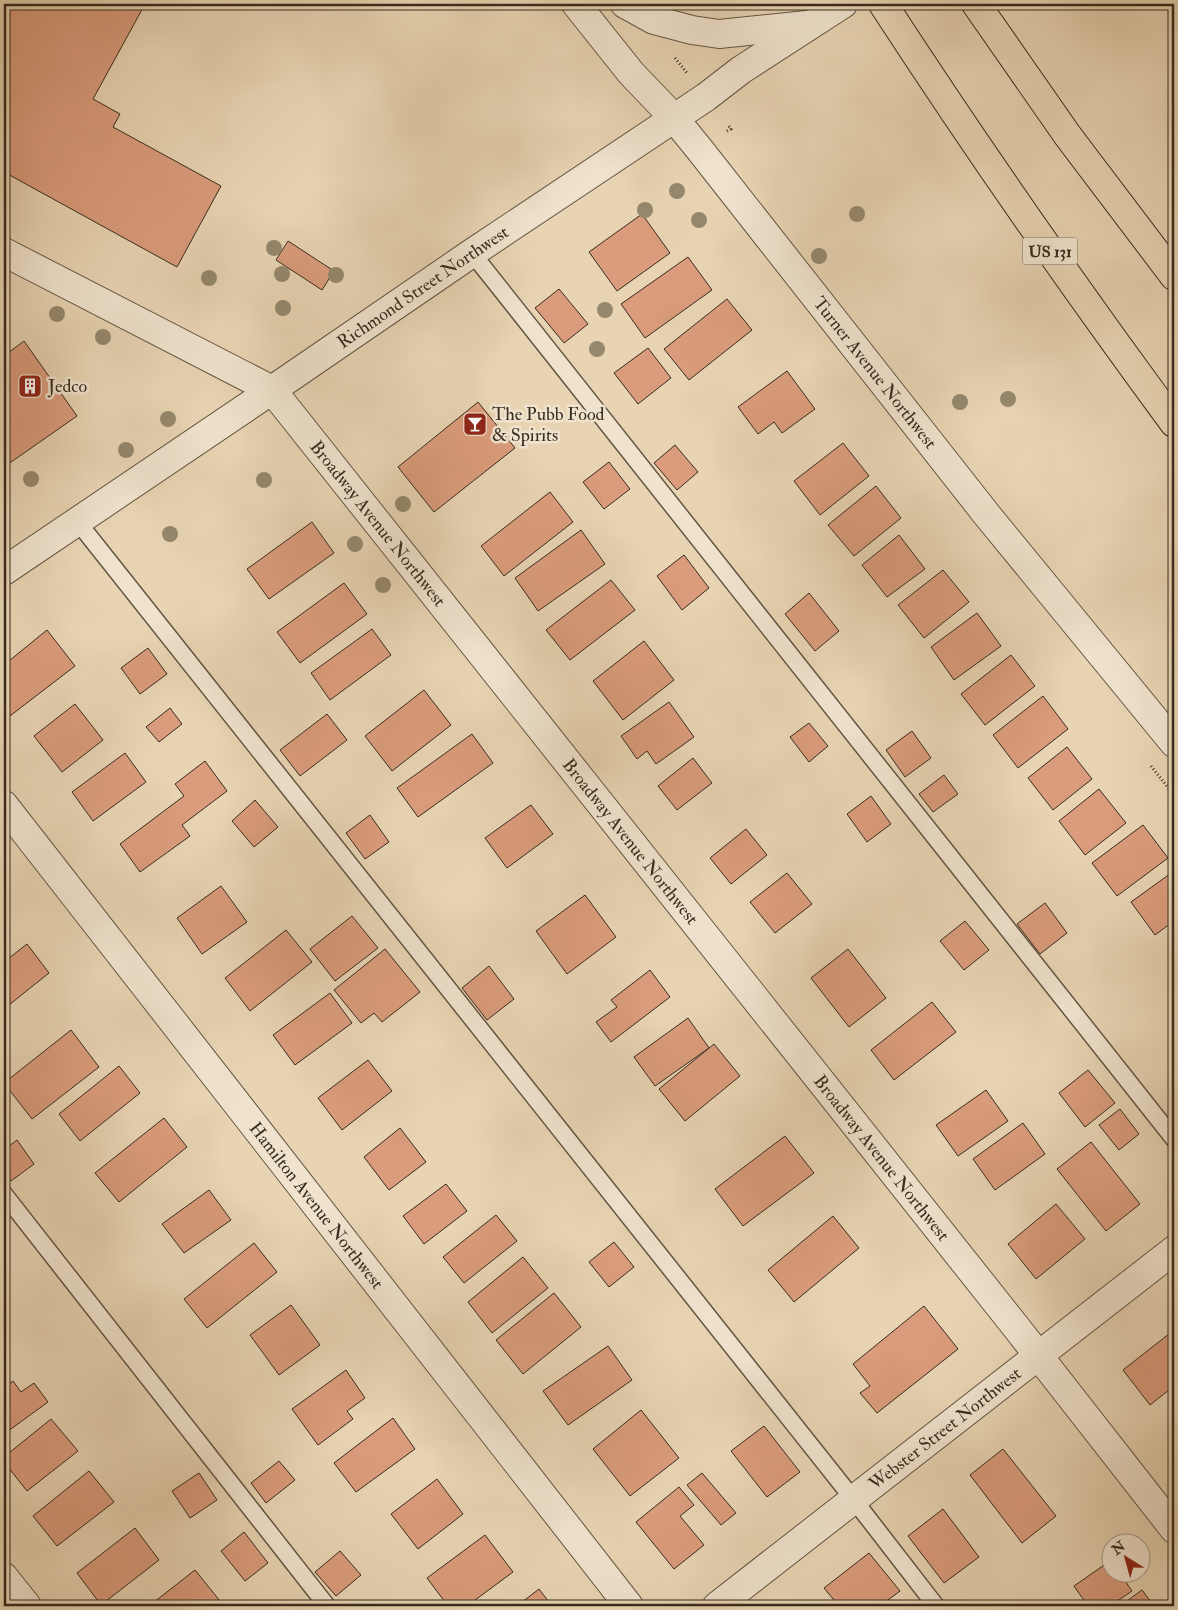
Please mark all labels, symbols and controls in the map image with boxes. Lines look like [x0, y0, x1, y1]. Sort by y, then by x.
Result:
street label: Richmond Street Northwest [333, 221, 513, 354]
road number: US 131 [1022, 238, 1078, 264]
street label: Turner Avenue Northwest [808, 292, 942, 454]
building icon: Jedco [17, 373, 43, 399]
place label: Jedco [47, 375, 88, 398]
place label: The Pubb Food & Spirits [492, 403, 605, 447]
bar icon: The Pubb Food & Spirits [462, 411, 488, 437]
street label: Broadway Avenue Northwest [305, 436, 451, 612]
street label: Broadway Avenue Northwest [557, 754, 703, 930]
street label: Broadway Avenue Northwest [808, 1070, 954, 1246]
street label: Hamilton Avenue Northwest [244, 1118, 389, 1294]
street label: Webster Street Northwest [864, 1362, 1026, 1496]
north arrow [1100, 1532, 1150, 1582]
text: N [1108, 1537, 1129, 1559]

